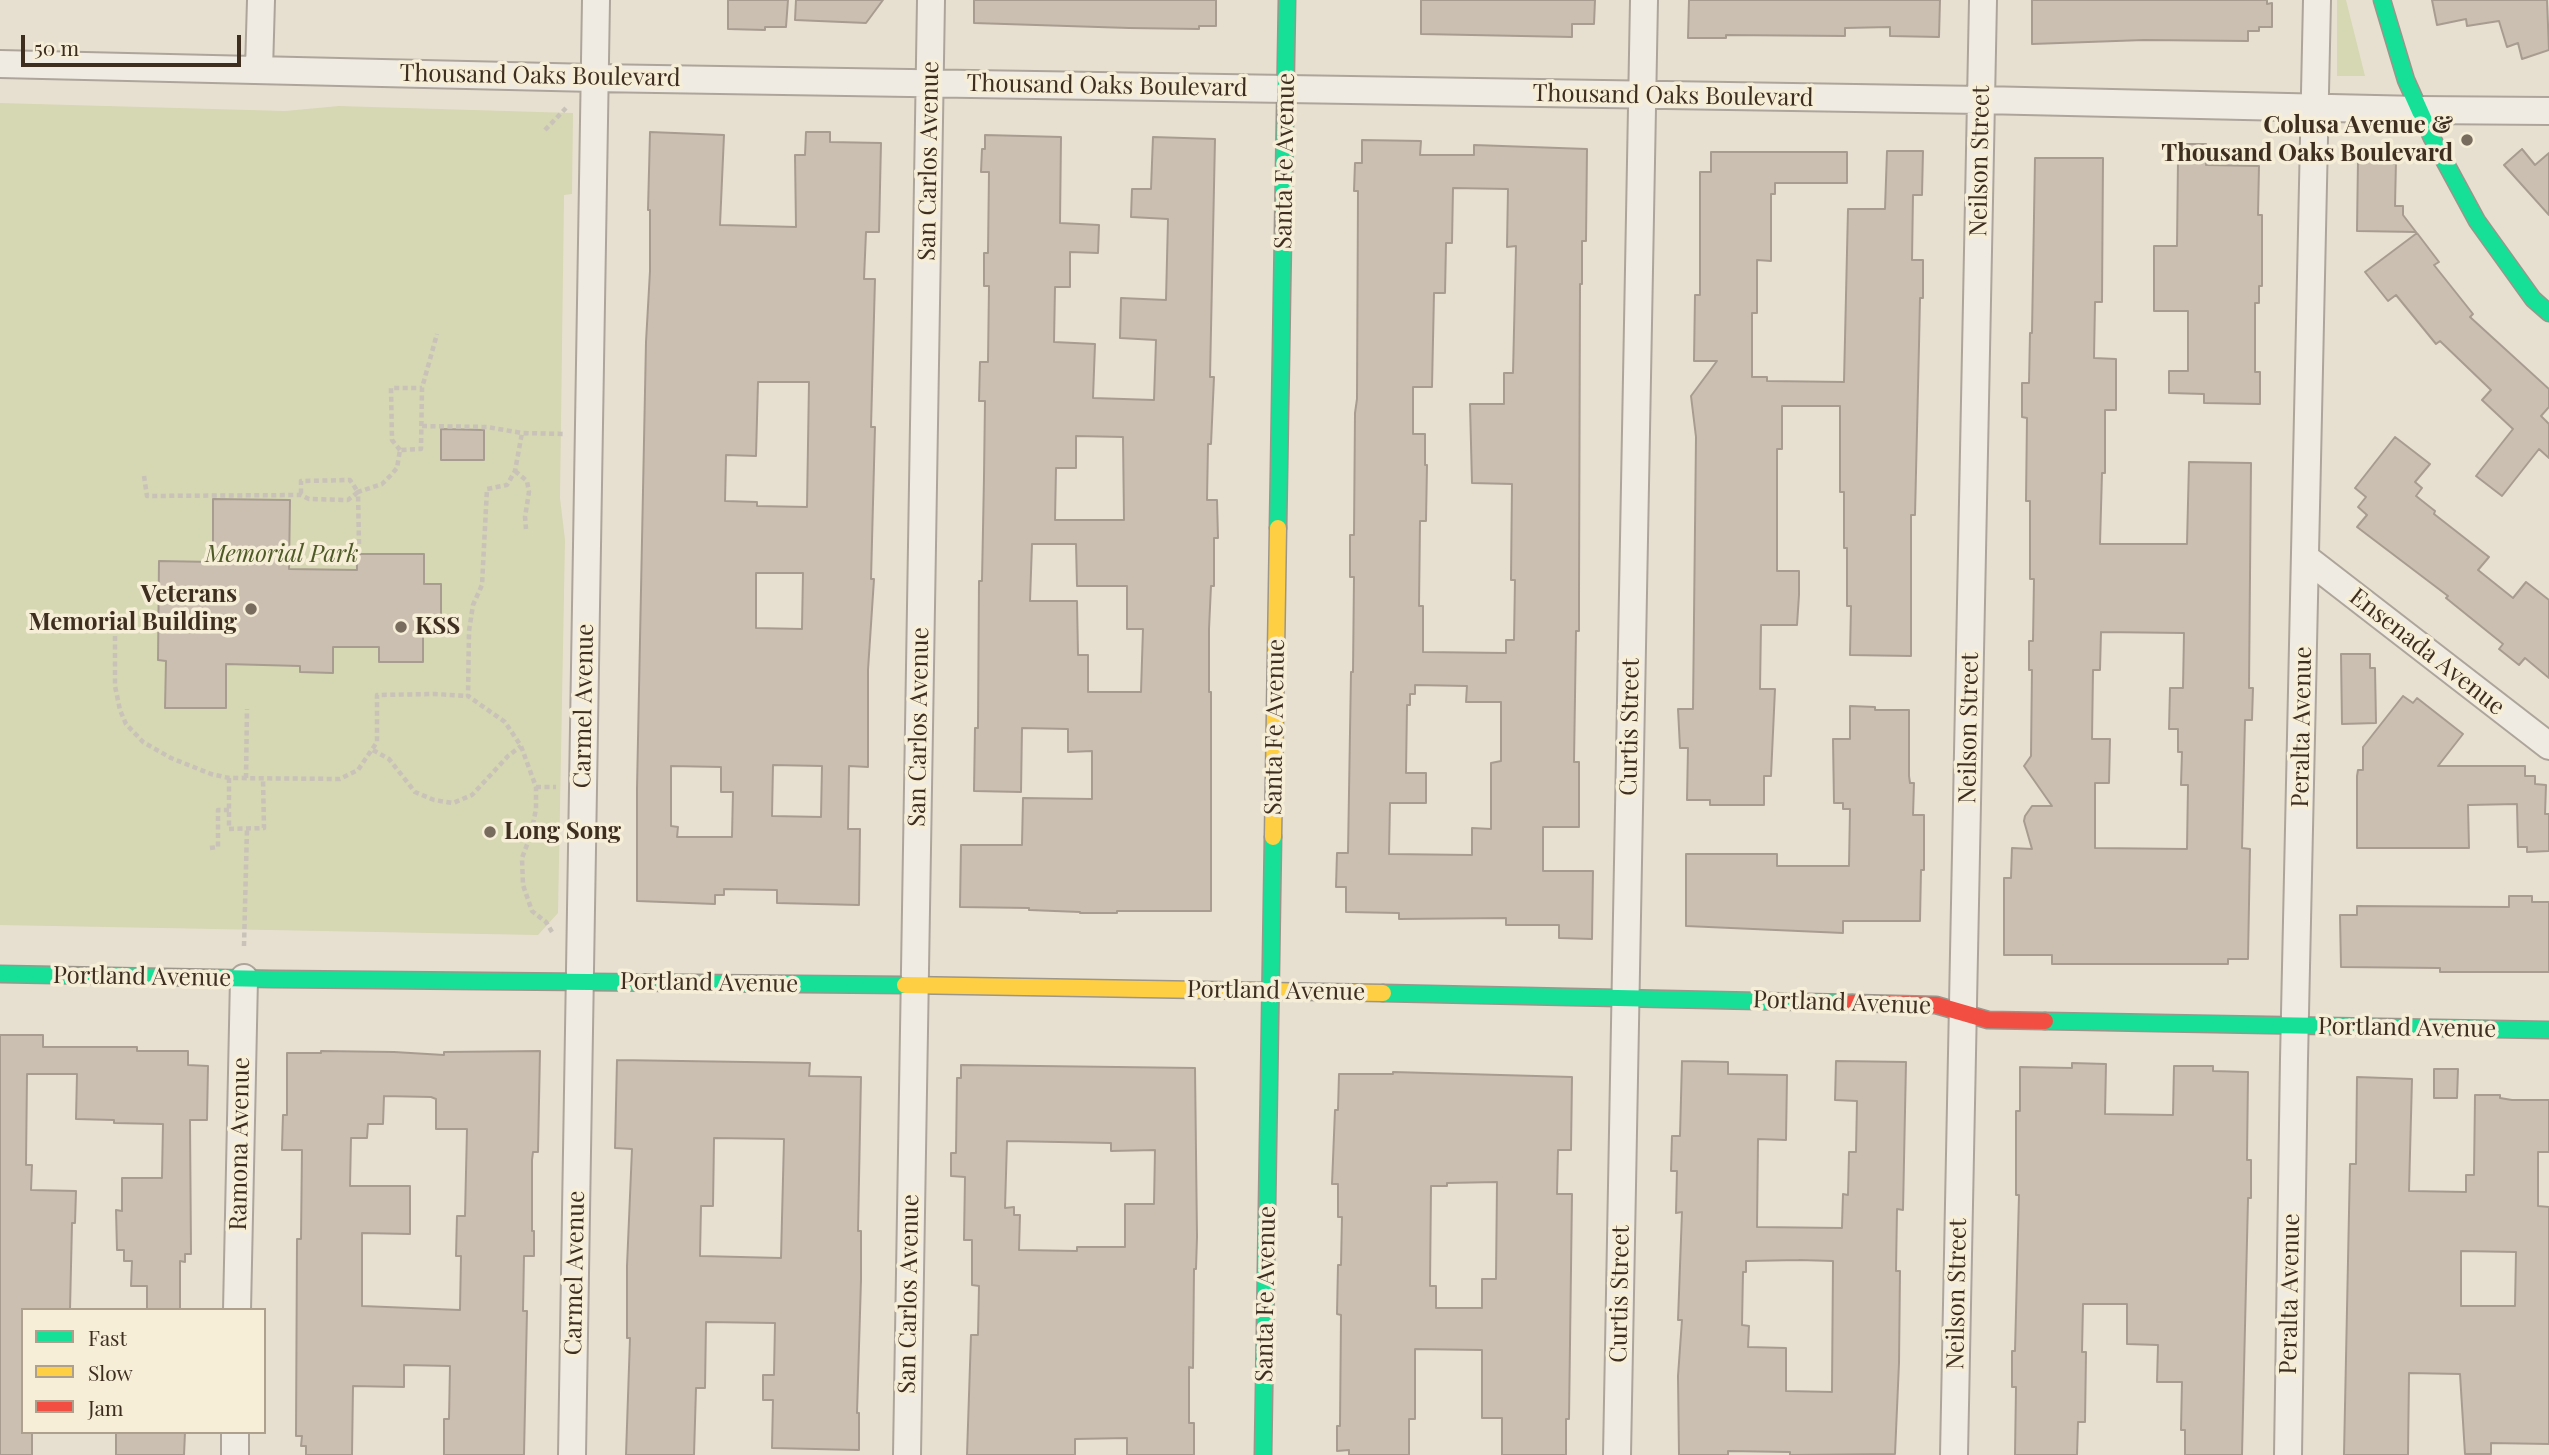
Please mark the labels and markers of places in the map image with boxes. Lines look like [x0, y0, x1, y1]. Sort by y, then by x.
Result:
place label: Colusa Avenue & Thousand Oaks Boulevard [2161, 112, 2453, 168]
marker: Colusa Avenue & Thousand Oaks Boulevard [2459, 132, 2475, 148]
place label: Veterans Memorial Building [29, 581, 237, 637]
marker: Veterans Memorial Building [243, 601, 259, 617]
place label: KSS [415, 613, 460, 641]
marker: KSS [393, 619, 409, 635]
place label: Long Song [504, 818, 621, 846]
marker: Long Song [482, 824, 498, 840]

